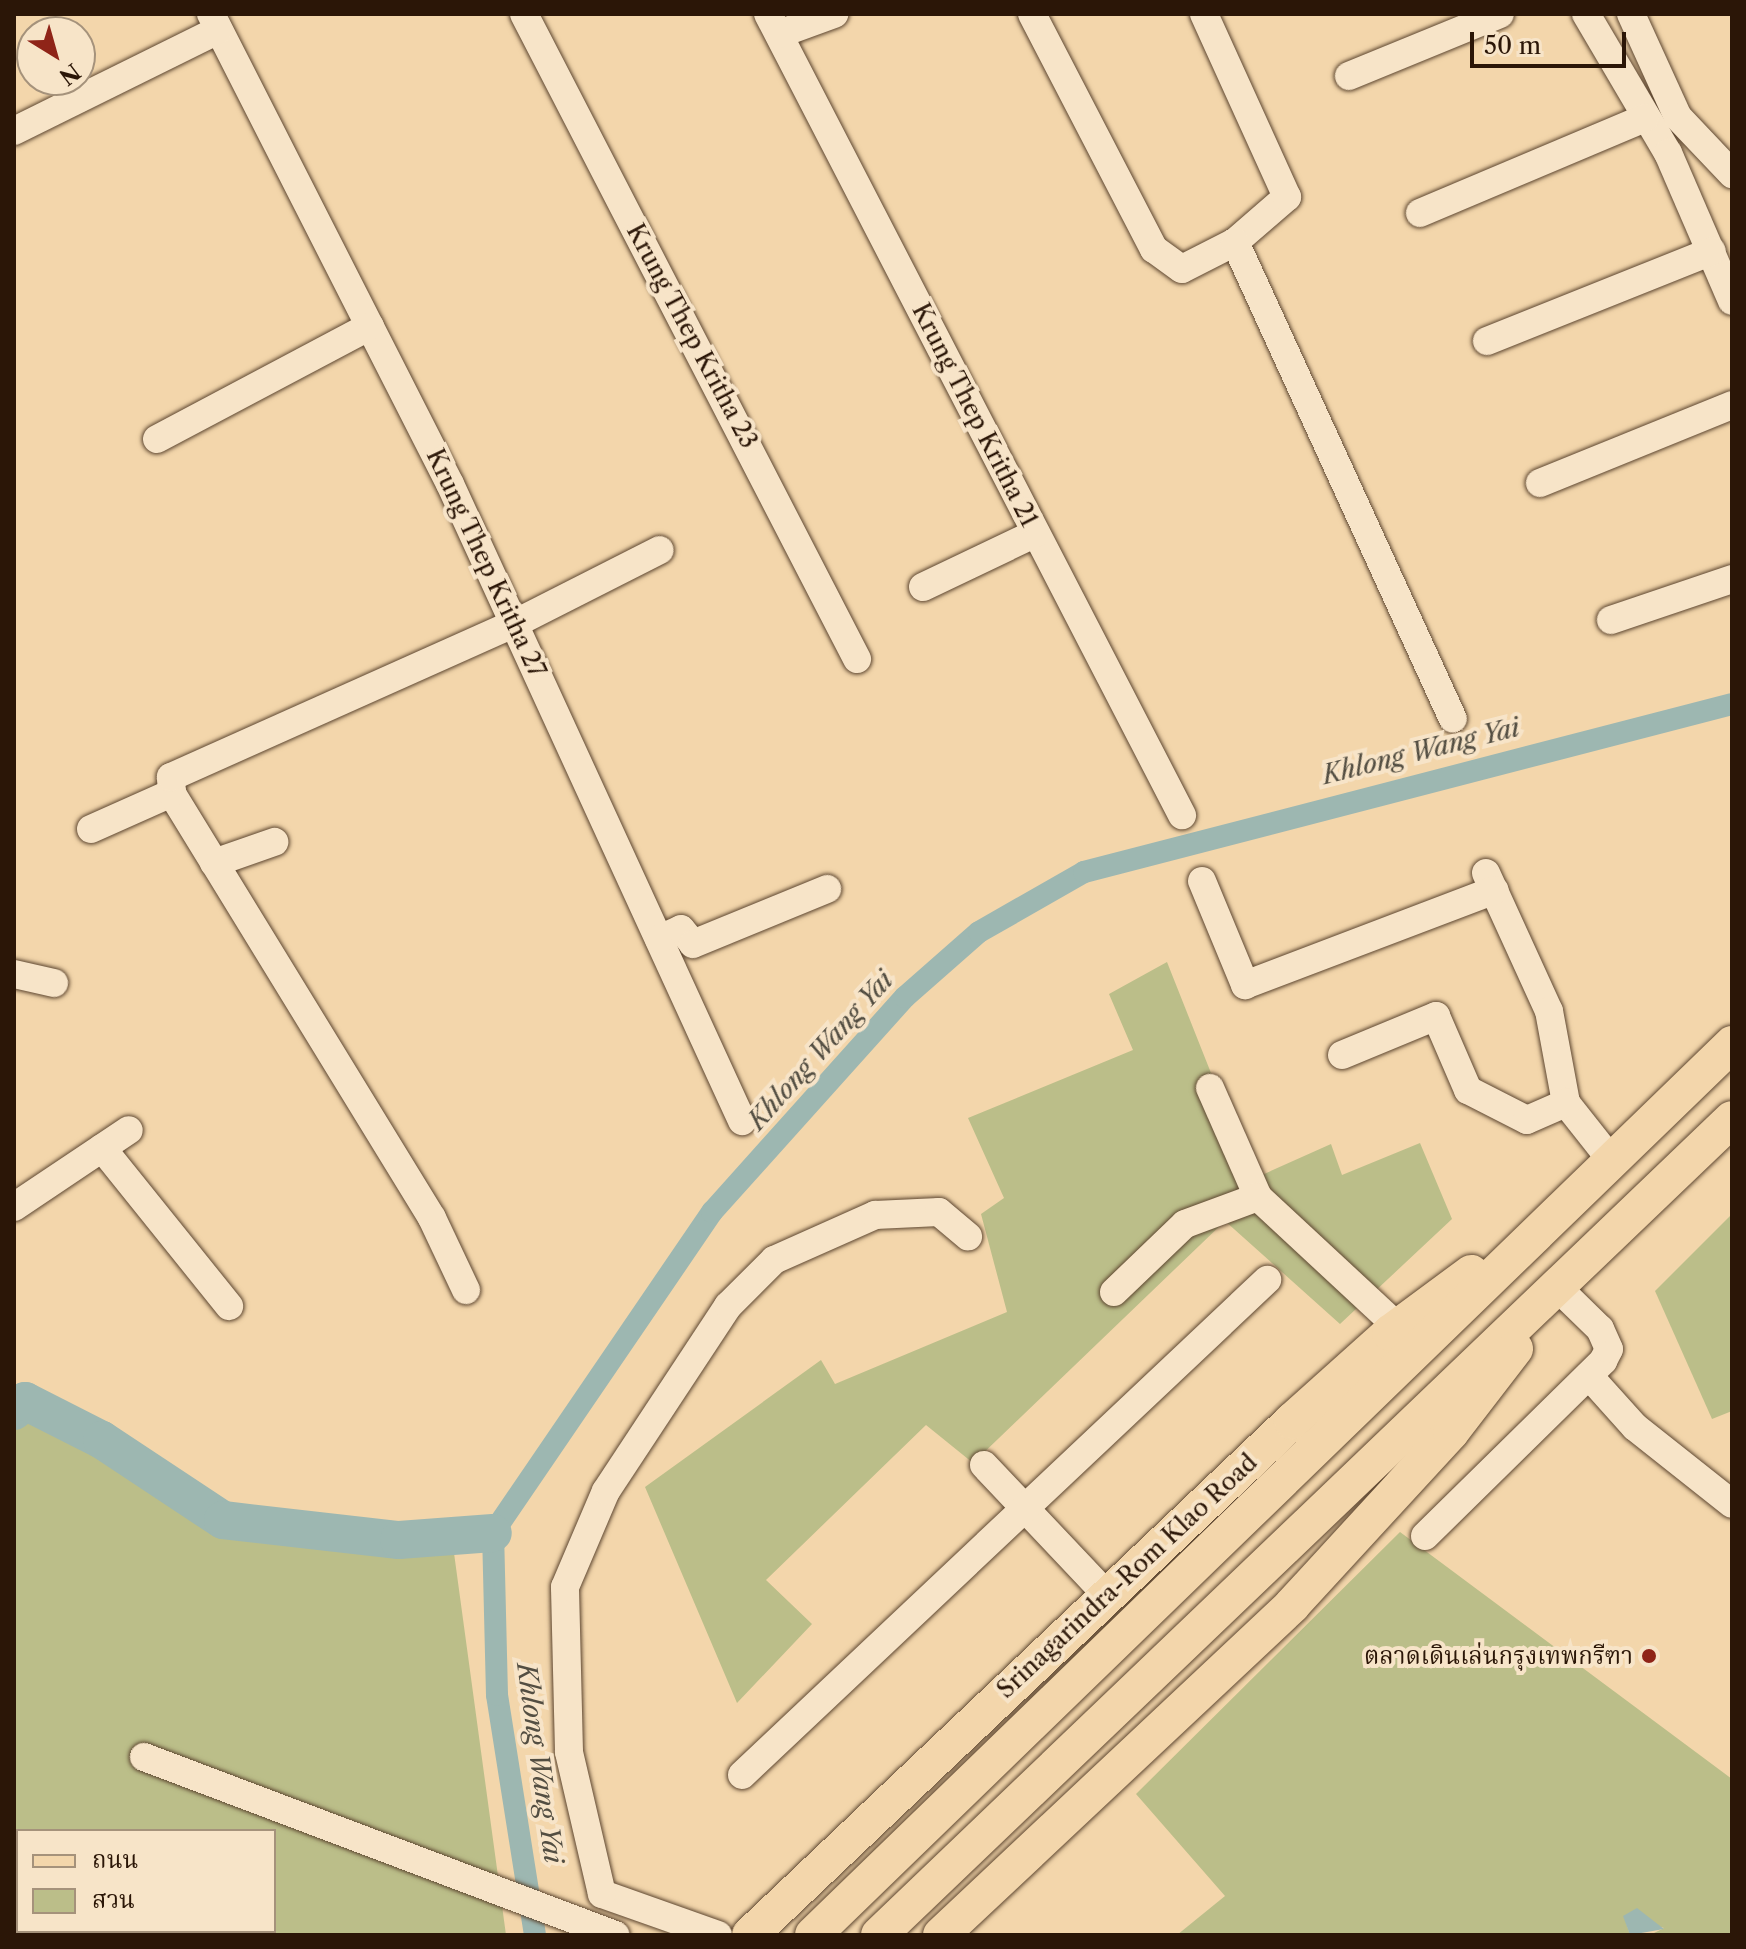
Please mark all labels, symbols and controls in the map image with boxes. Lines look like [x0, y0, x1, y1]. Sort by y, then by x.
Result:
north arrow [16, 16, 96, 96]
scale bar [1474, 16, 1630, 66]
text: 50 m [1484, 31, 1541, 60]
text: N [54, 57, 85, 91]
street label: Krung Thep Kritha 23 [620, 218, 764, 454]
street label: Krung Thep Kritha 21 [906, 298, 1044, 532]
street label: Krung Thep Kritha 27 [420, 444, 552, 682]
water label: Khlong Wang Yai [1319, 712, 1523, 792]
water label: Khlong Wang Yai [742, 965, 900, 1137]
street label: Srinagarindra-Rom Klao Road [991, 1448, 1263, 1704]
place label: ตลาดเดินเล่นกรุงเทพกรีฑา [1364, 1642, 1633, 1670]
marker: ตลาดเดินเล่นกรุงเทพกรีฑา [1640, 1647, 1658, 1665]
water label: Khlong Wang Yai [509, 1661, 569, 1865]
legend [16, 1829, 276, 1933]
text: ถนน [92, 1845, 138, 1874]
text: สวน [92, 1885, 135, 1914]

